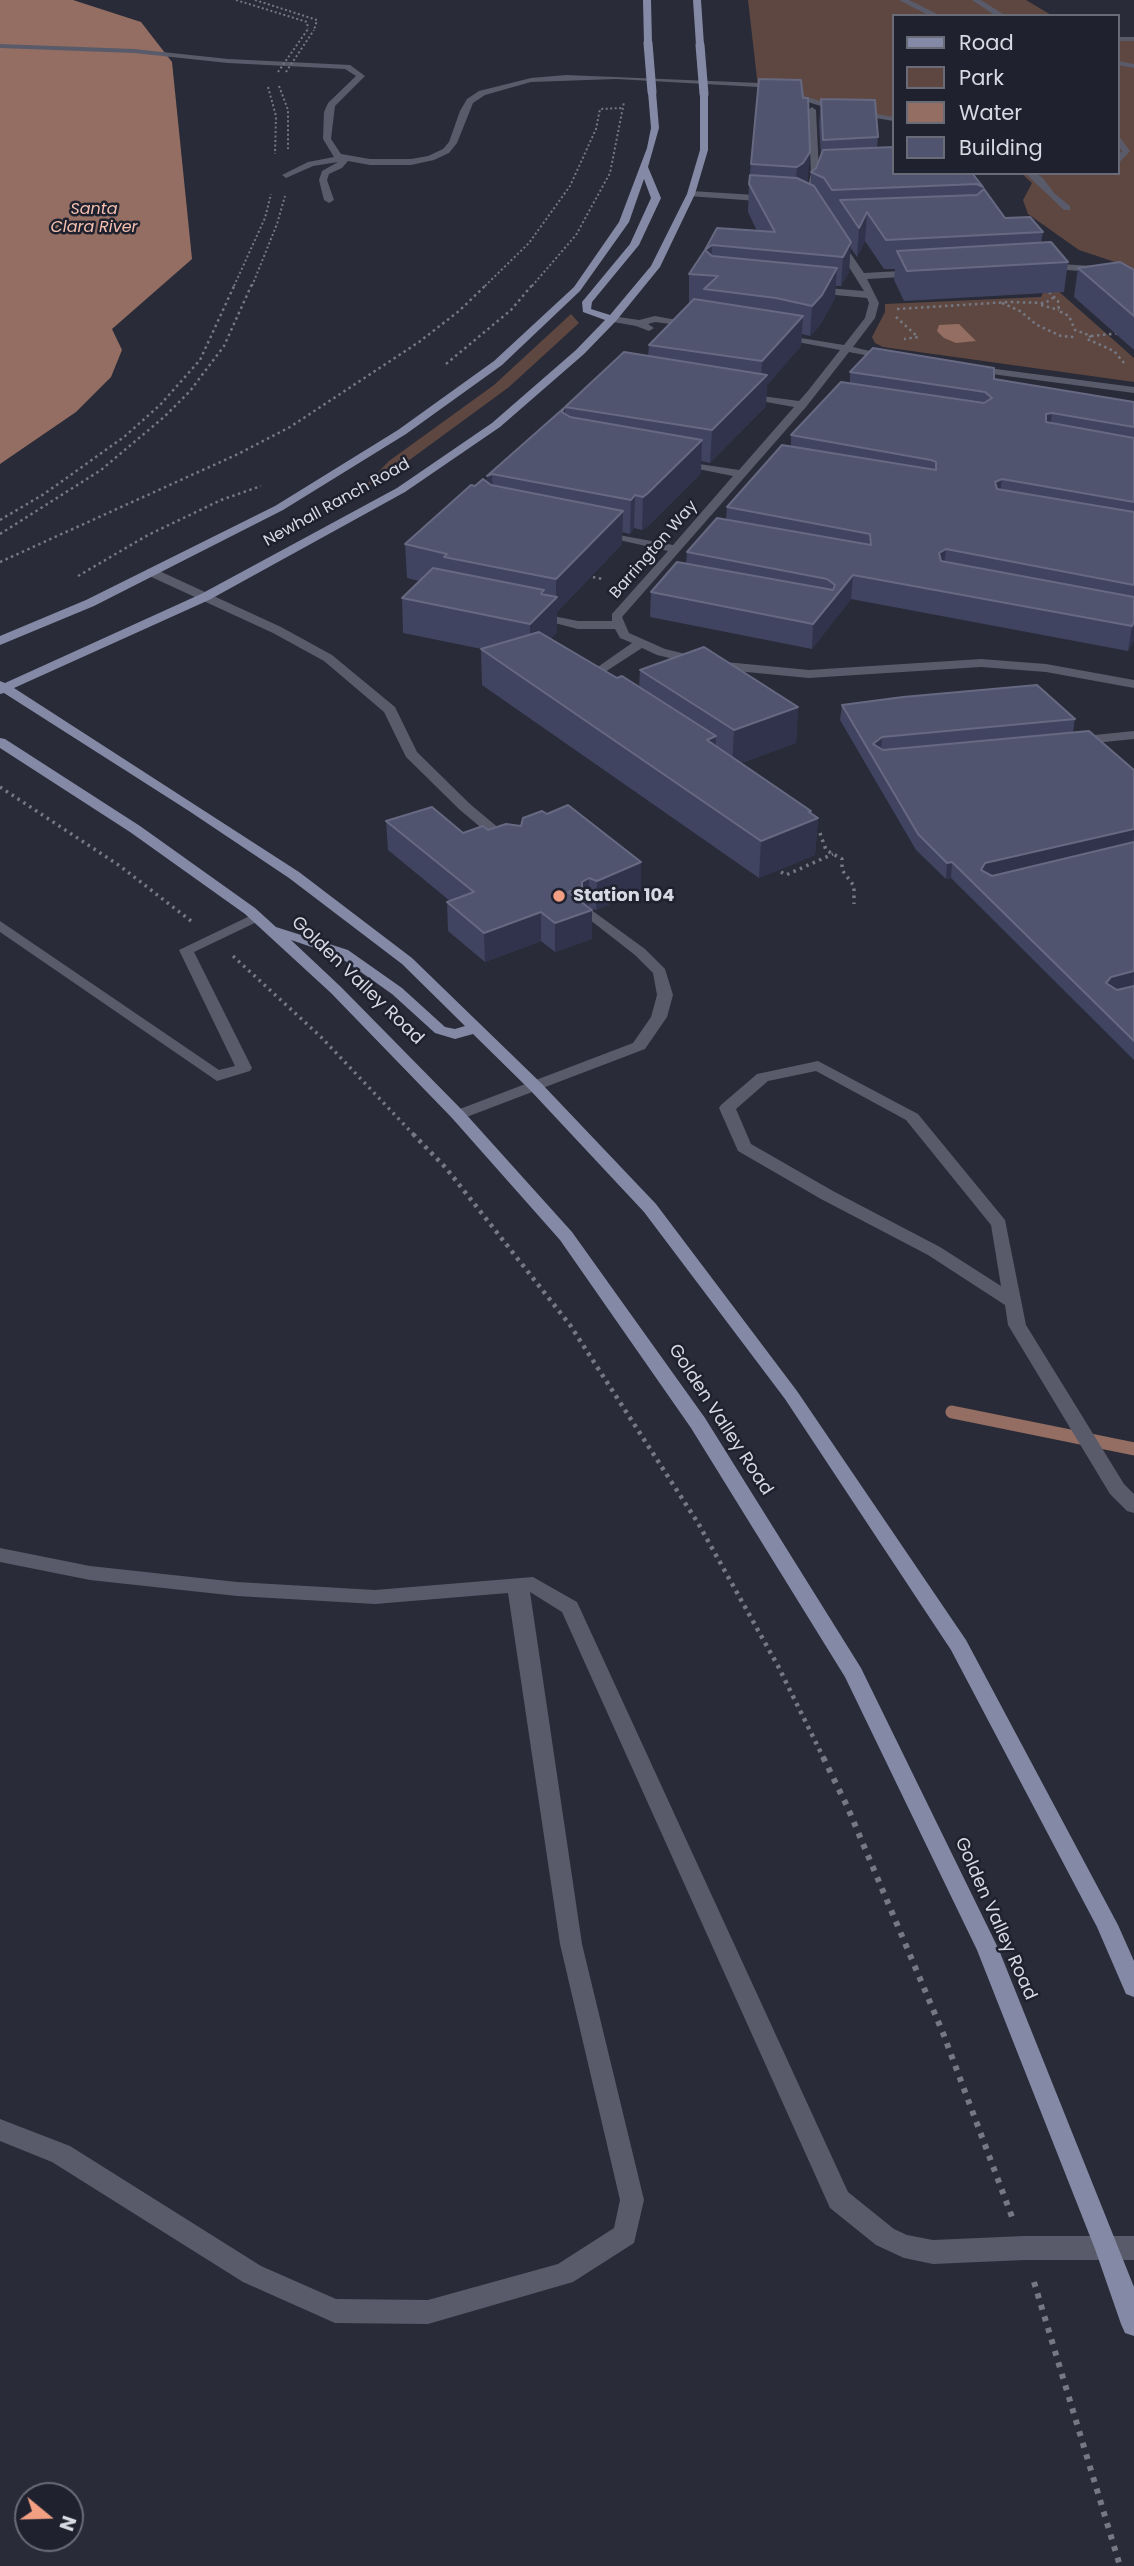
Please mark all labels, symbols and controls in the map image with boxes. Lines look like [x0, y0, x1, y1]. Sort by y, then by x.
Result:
legend [892, 14, 1120, 175]
text: Road [959, 28, 1014, 57]
text: Park [959, 63, 1004, 92]
text: Water [959, 98, 1022, 127]
text: Building [959, 133, 1043, 162]
water label: Santa Clara River [50, 200, 138, 238]
street label: Newhall Ranch Road [261, 455, 413, 551]
street label: Barrington Way [606, 497, 702, 603]
place label: Station 104 [573, 885, 674, 907]
marker: Station 104 [551, 888, 567, 904]
street label: Golden Valley Road [286, 912, 428, 1050]
street label: Golden Valley Road [663, 1340, 777, 1500]
street label: Golden Valley Road [949, 1834, 1041, 2004]
north arrow [14, 2482, 84, 2552]
text: N [52, 2512, 83, 2534]

